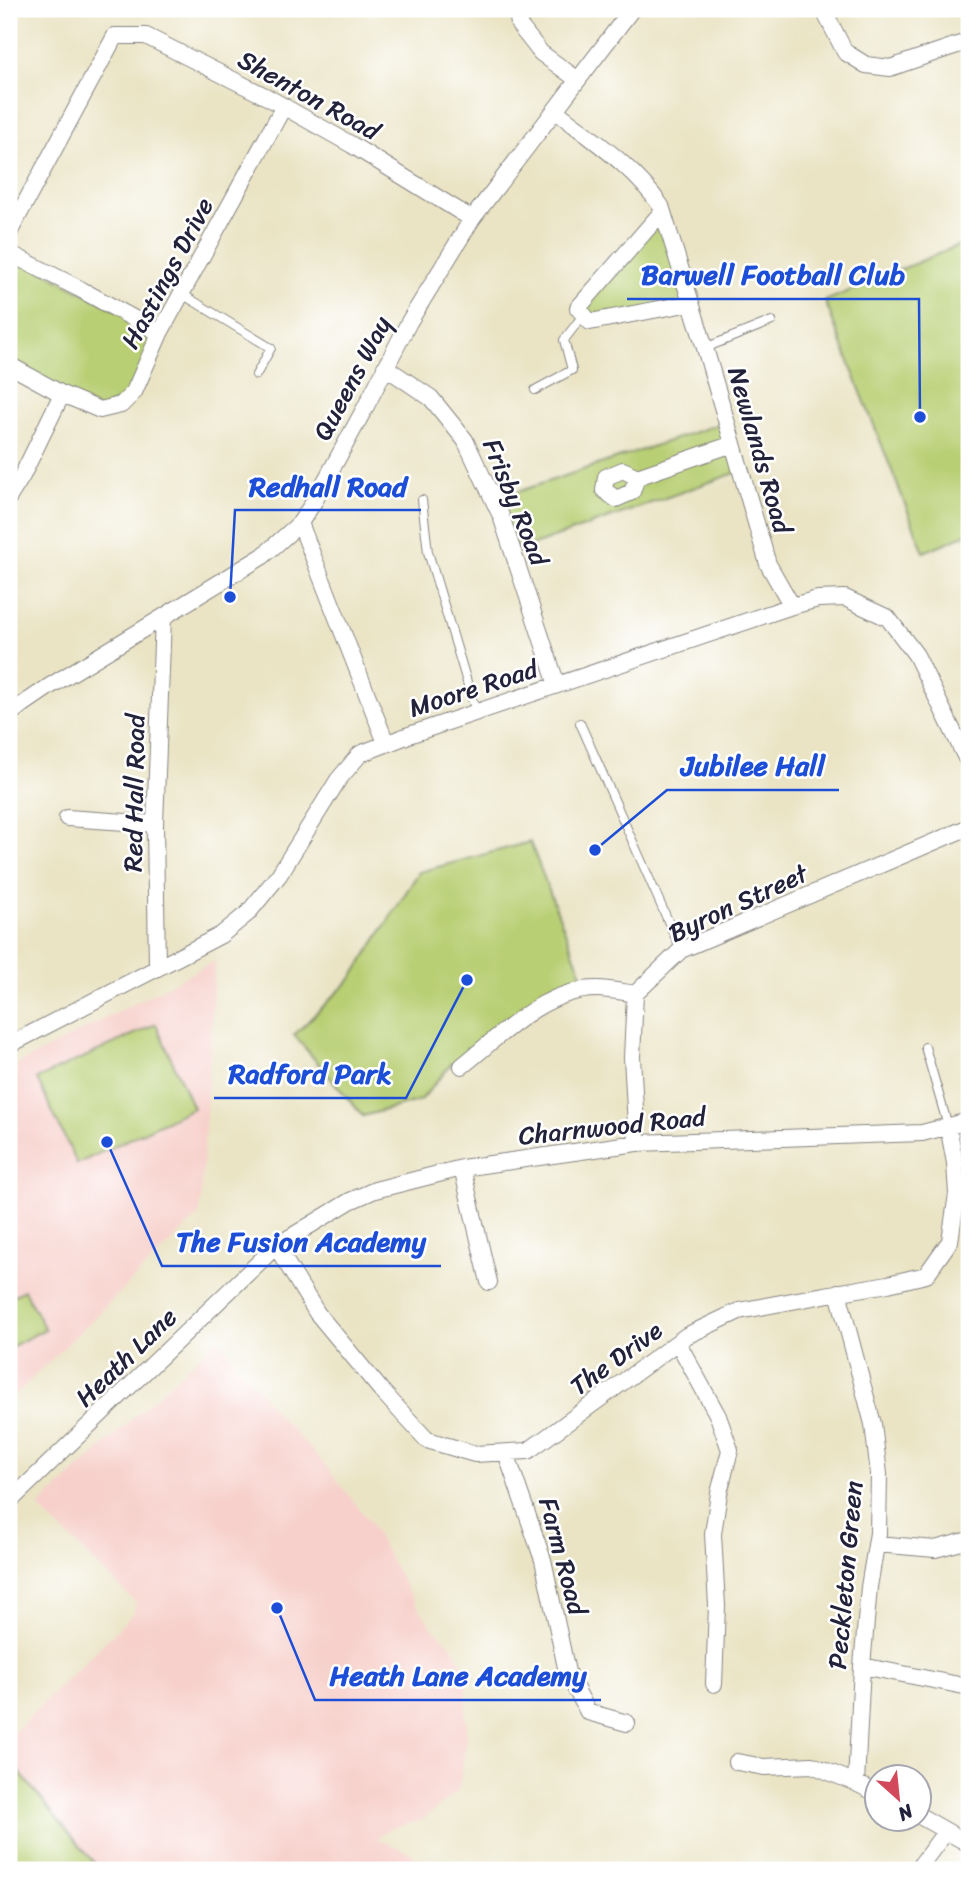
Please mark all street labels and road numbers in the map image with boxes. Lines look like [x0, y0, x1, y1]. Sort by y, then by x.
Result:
street label: Shenton Road [229, 37, 391, 154]
street label: Hastings Drive [108, 189, 226, 357]
street label: Queens Way [300, 307, 405, 449]
street label: Newlands Road [714, 361, 806, 541]
street label: Frisby Road [470, 431, 563, 575]
street label: Moore Road [402, 645, 546, 730]
street label: Red Hall Road [110, 711, 158, 872]
street label: Byron Street [661, 850, 817, 955]
street label: Charnwood Road [516, 1093, 710, 1159]
street label: Heath Lane [64, 1296, 188, 1418]
street label: The Drive [560, 1308, 673, 1408]
street label: Peckleton Green [814, 1479, 876, 1671]
street label: Farm Road [525, 1492, 601, 1622]

